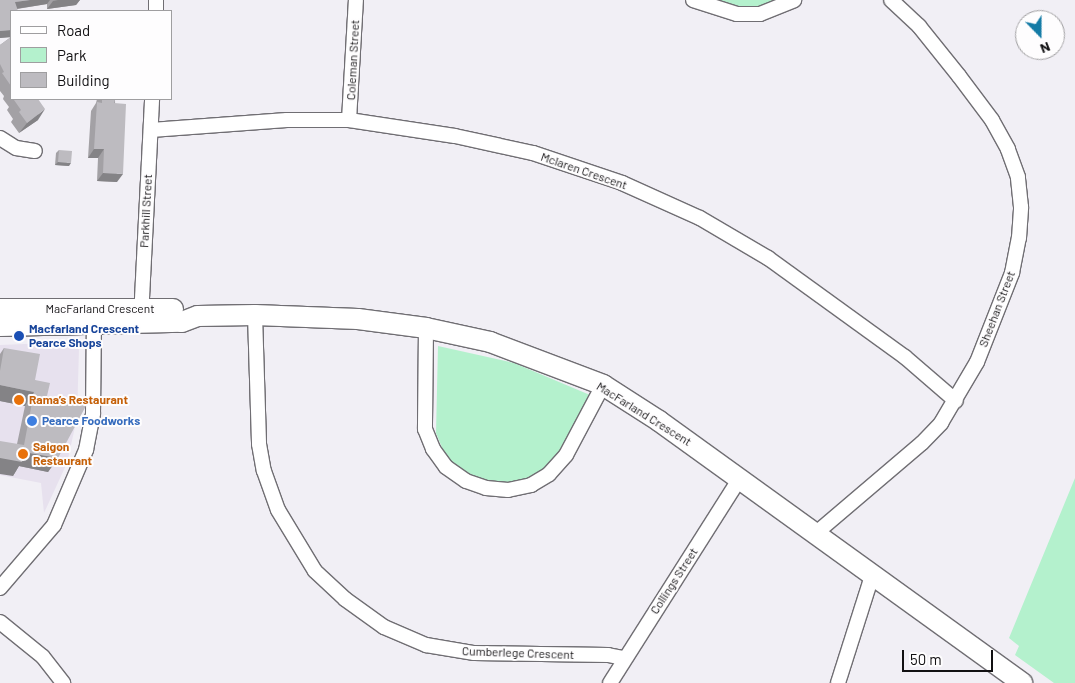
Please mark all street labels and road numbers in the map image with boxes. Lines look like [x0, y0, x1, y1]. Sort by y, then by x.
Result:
street label: Coleman Street [344, 19, 362, 101]
street label: Mclaren Crescent [539, 149, 629, 193]
street label: Parkhill Street [137, 174, 155, 248]
street label: Sheehan Street [976, 269, 1018, 349]
street label: MacFarland Crescent [45, 302, 155, 316]
street label: MacFarland Crescent [594, 379, 694, 449]
street label: Collings Street [647, 545, 701, 617]
street label: Cumberlege Crescent [462, 644, 574, 662]

